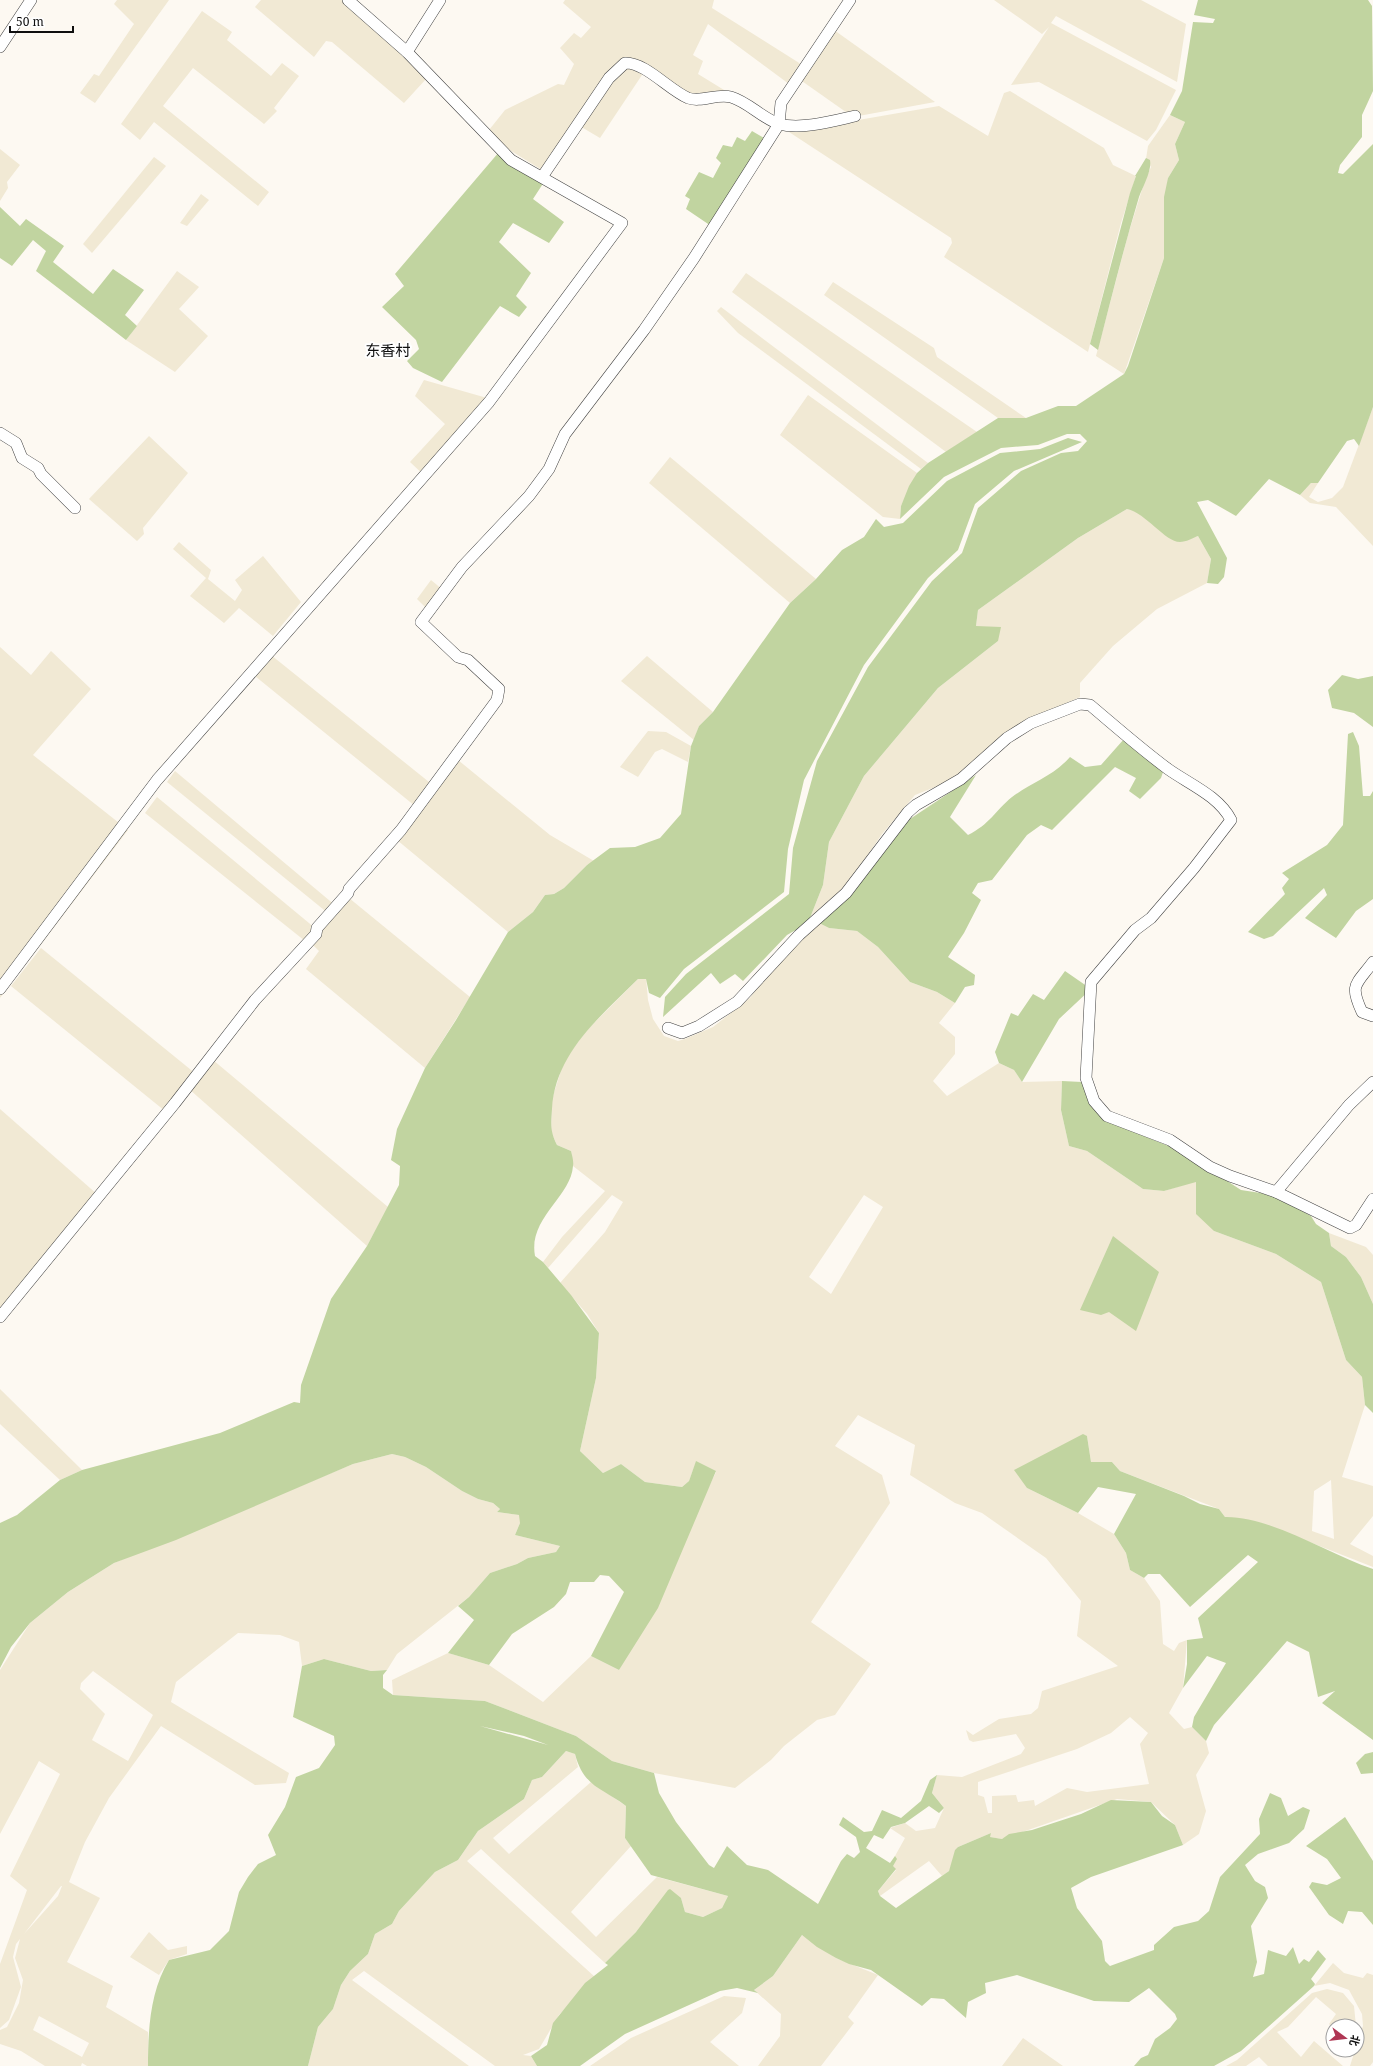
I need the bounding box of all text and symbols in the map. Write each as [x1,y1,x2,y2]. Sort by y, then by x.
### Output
scale bar [10,8,73,34]
text: 50 m [16,13,44,30]
district label: 东香村 [365,340,411,360]
north arrow [1325,2018,1365,2058]
text: 北 [1346,2033,1364,2048]

